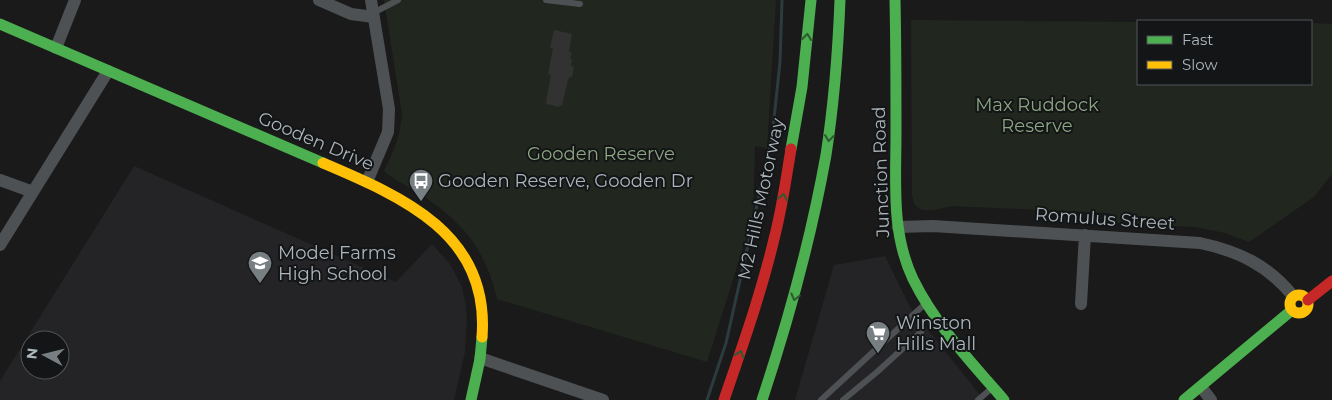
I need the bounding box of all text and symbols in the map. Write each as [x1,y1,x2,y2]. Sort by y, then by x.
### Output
legend [1137,20,1312,85]
text: Fast [1182,30,1213,49]
one-way arrow [801,32,812,40]
text: Slow [1182,55,1218,74]
park label: Max Ruddock Reserve [975,94,1099,137]
street label: Junction Road [868,106,894,239]
street label: Gooden Drive [255,107,377,175]
street label: M2 Hills Motorway [733,116,789,282]
one-way arrow [824,134,835,142]
park label: Gooden Reserve [527,143,675,165]
bus stop icon: Gooden Reserve, Gooden Dr [408,168,434,202]
place label: Gooden Reserve, Gooden Dr [438,170,693,192]
one-way arrow [778,193,788,202]
street label: Romulus Street [1034,203,1176,235]
place label: Model Farms High School [278,242,396,285]
school or university icon: Model Farms High School [247,250,273,284]
one-way arrow [790,292,800,300]
place label: Winston Hills Mall [896,312,976,355]
supermarket icon: Winston Hills Mall [865,320,891,354]
north arrow [20,330,70,380]
text: N [22,347,42,360]
one-way arrow [734,350,744,359]

